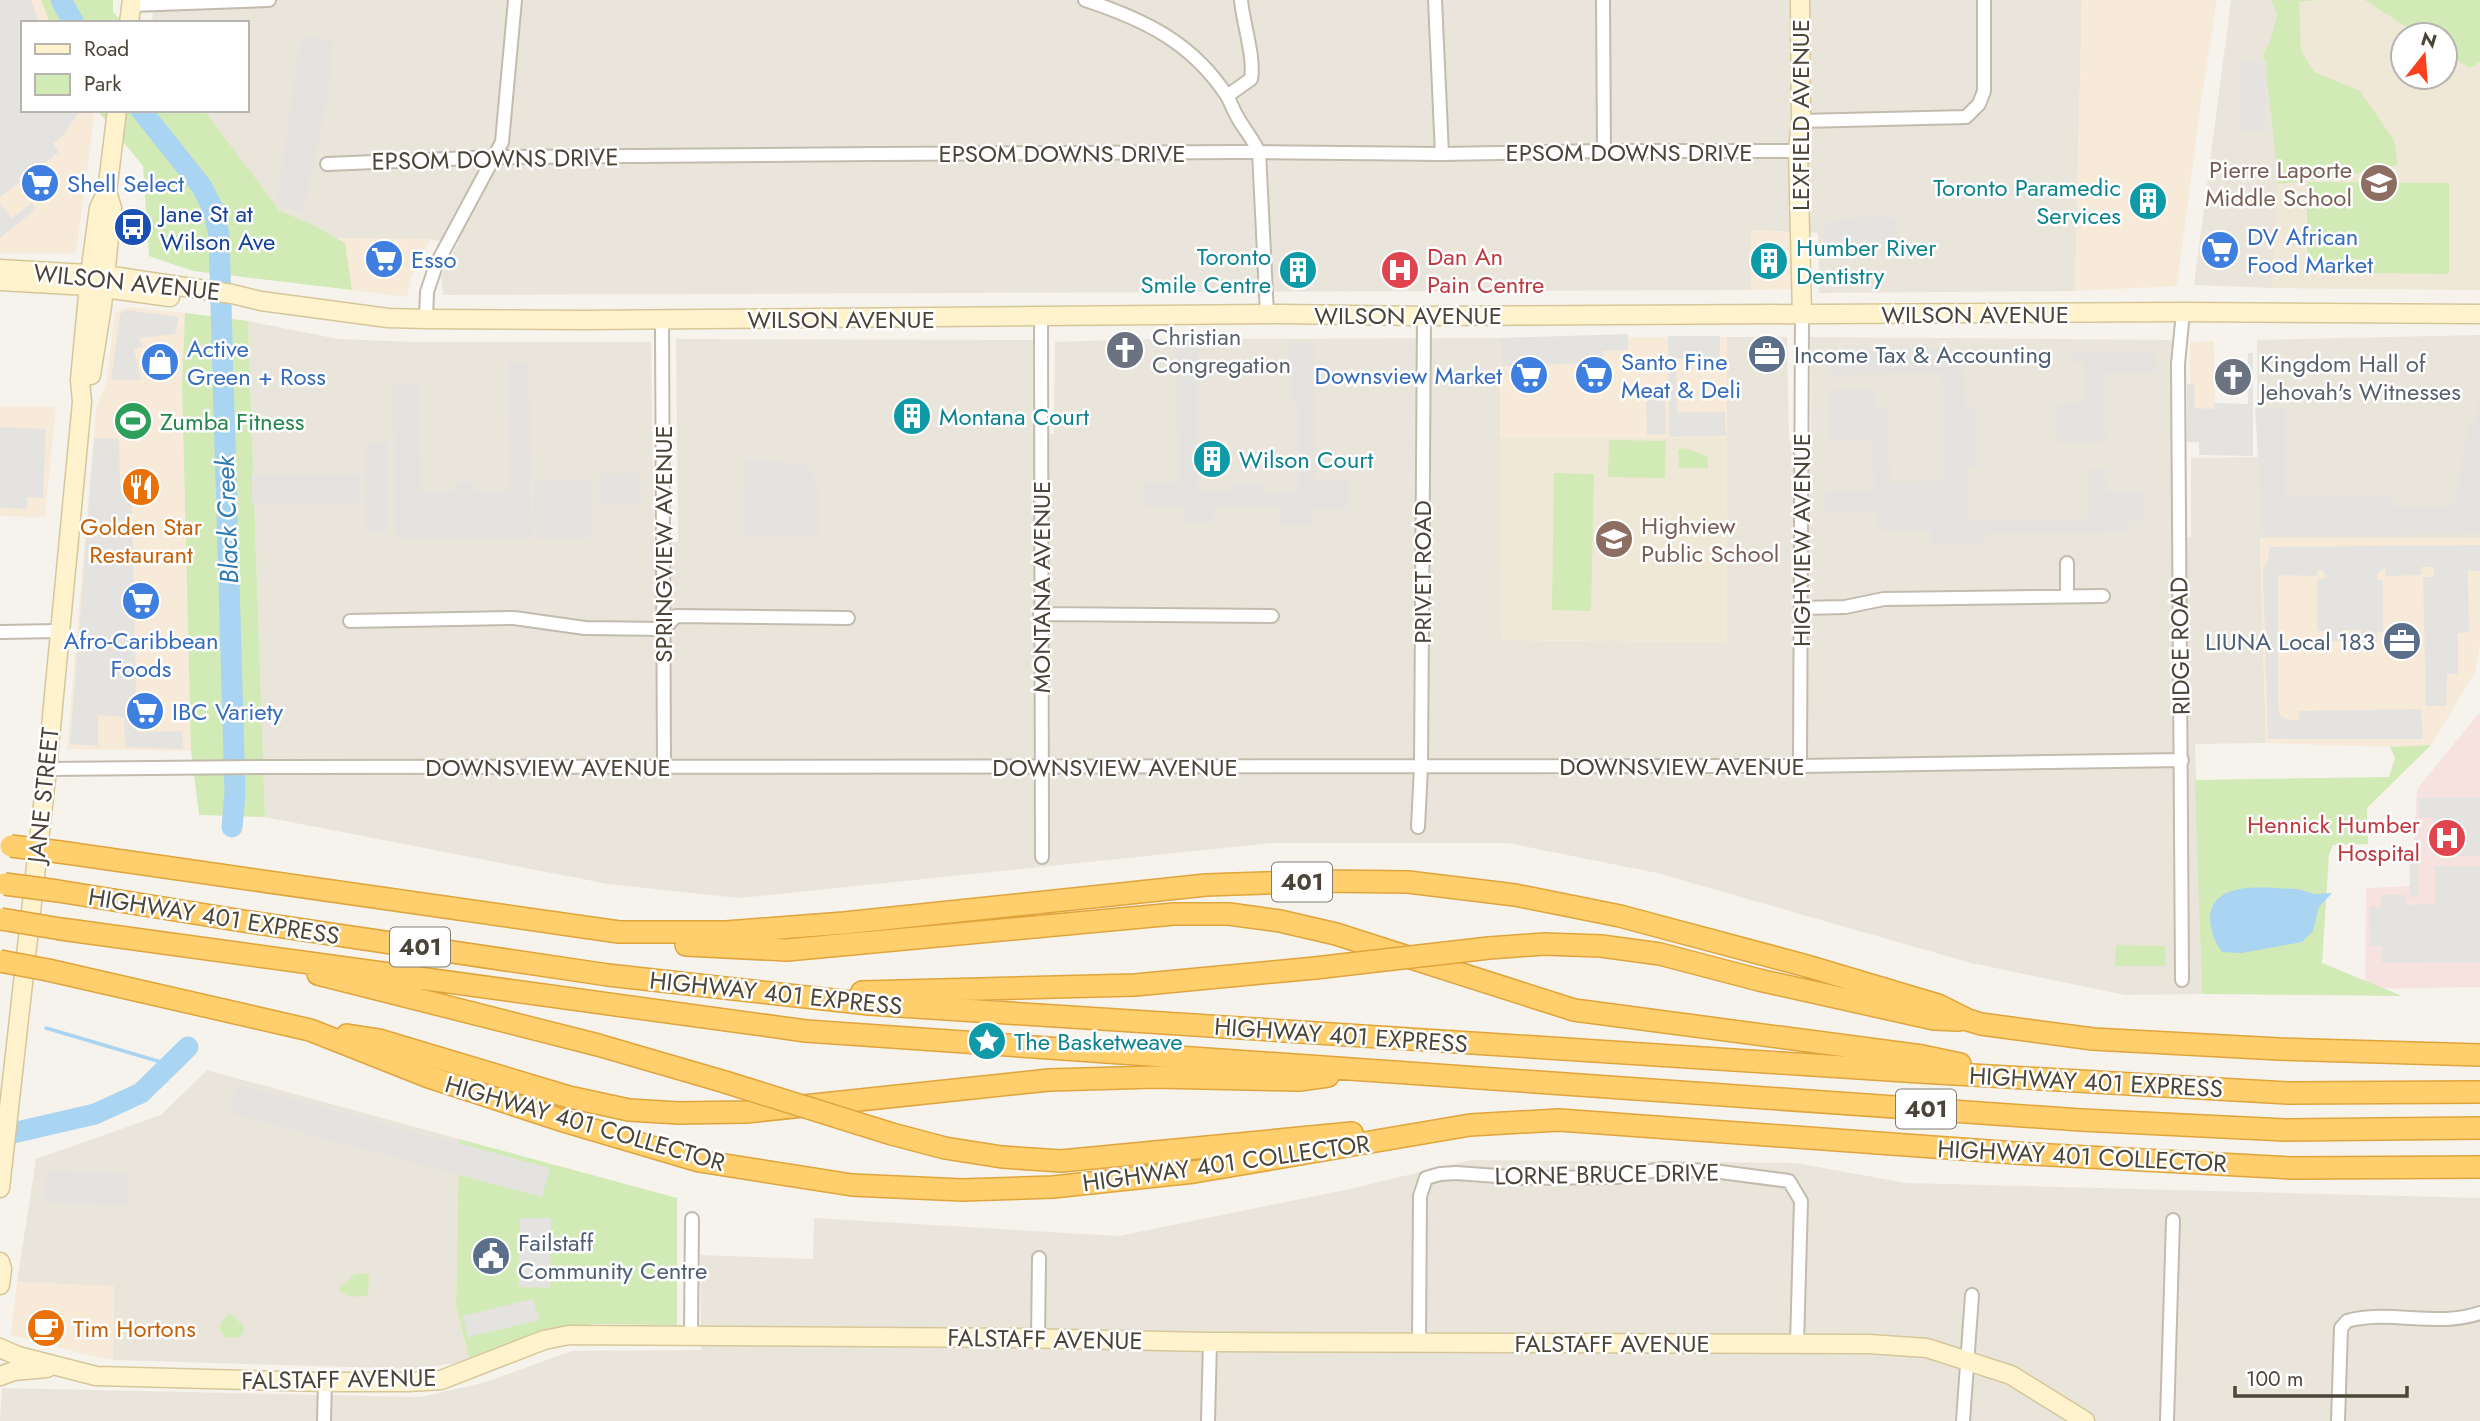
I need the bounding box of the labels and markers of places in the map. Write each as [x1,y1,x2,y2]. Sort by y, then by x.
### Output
place label: Pierre Laporte Middle School [2205,152,2352,215]
supermarket icon: Shell Select [19,162,61,204]
school or university icon: Pierre Laporte Middle School [2358,162,2400,204]
place label: Shell Select [67,166,184,201]
place label: Toronto Paramedic Services [1933,170,2121,233]
building icon: Toronto Paramedic Services [2127,180,2169,222]
place label: Jane St at Wilson Ave [157,196,275,259]
bus stop icon: Jane St at Wilson Ave [112,206,154,248]
place label: DV African Food Market [2247,219,2373,282]
supermarket icon: DV African Food Market [2199,229,2241,271]
place label: Humber River Dentistry [1796,230,1937,293]
supermarket icon: Esso [363,238,405,280]
place label: Toronto Smile Centre [1140,239,1271,302]
place label: Dan An Pain Centre [1427,239,1544,302]
building icon: Humber River Dentistry [1748,240,1790,282]
place label: Esso [411,242,457,277]
building icon: Toronto Smile Centre [1277,249,1319,291]
hospital icon: Dan An Pain Centre [1379,249,1421,291]
place label: Christian Congregation [1152,319,1291,382]
church icon: Christian Congregation [1104,329,1146,371]
place label: Active Green + Ross [187,331,326,394]
office icon: Income Tax & Accounting [1746,333,1788,375]
place label: Income Tax & Accounting [1794,337,2052,372]
shop icon: Active Green + Ross [139,341,181,383]
place label: Santo Fine Meat & Deli [1621,344,1741,407]
place label: Kingdom Hall of Jehovah's Witnesses [2257,346,2461,409]
supermarket icon: Downsview Market [1508,354,1550,396]
supermarket icon: Santo Fine Meat & Deli [1573,354,1615,396]
church icon: Kingdom Hall of Jehovah's Witnesses [2212,356,2254,398]
place label: Downsview Market [1315,358,1502,393]
building icon: Montana Court [891,395,933,437]
place label: Montana Court [939,399,1089,434]
sports icon: Zumba Fitness [112,400,154,442]
place label: Zumba Fitness [160,404,304,439]
building icon: Wilson Court [1191,438,1233,480]
place label: Wilson Court [1239,442,1373,477]
restaurant icon: Golden Star Restaurant [120,466,162,508]
place label: Highview Public School [1641,508,1779,571]
place label: Golden Star Restaurant [80,509,203,572]
school or university icon: Highview Public School [1593,518,1635,560]
supermarket icon: Afro-Caribbean Foods [120,580,162,622]
office icon: LIUNA Local 183 [2381,620,2423,662]
place label: Afro-Caribbean Foods [63,623,219,686]
place label: LIUNA Local 183 [2205,624,2375,659]
supermarket icon: IBC Variety [124,690,166,732]
place label: IBC Variety [172,694,283,729]
place label: Hennick Humber Hospital [2247,807,2421,870]
hospital icon: Hennick Humber Hospital [2426,817,2468,859]
place icon: The Basketweave [966,1020,1008,1062]
place label: The Basketweave [1014,1024,1183,1059]
place label: Failstaff Community Centre [518,1225,707,1288]
public building icon: Failstaff Community Centre [470,1235,512,1277]
cafe icon: Tim Hortons [25,1307,67,1349]
place label: Tim Hortons [73,1311,196,1346]

